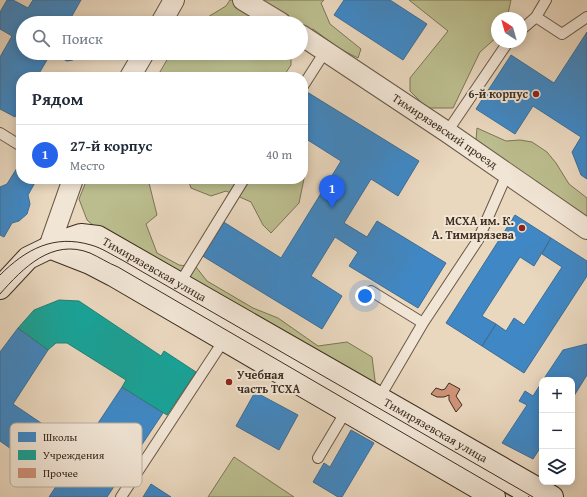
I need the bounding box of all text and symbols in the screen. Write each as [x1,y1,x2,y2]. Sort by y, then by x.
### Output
north arrow [491,12,527,48]
search box [16,16,308,60]
icon: search [30,27,52,49]
text: Поиск [62,28,103,49]
place label: 6-й корпус [468,85,528,102]
text: Рядом [32,86,83,111]
street label: Тимирязевский проезд [389,89,502,173]
marker: 6-й корпус [531,89,541,99]
text: 27-й корпус [70,135,153,156]
text: 1 [42,145,48,164]
text: 40 m [266,145,292,164]
text: Место [70,156,105,175]
pin: 1 [319,175,345,208]
place label: МСХА им. К. А. Тимирязева [432,212,515,243]
marker: МСХА им. К. А. Тимирязева [517,223,527,233]
street label: Тимирязевская улица [99,232,210,306]
your location [355,286,375,306]
place label: Учебная часть ТСХА [237,366,300,397]
marker: Учебная часть ТСХА [224,377,234,387]
map controls [539,377,575,485]
button: + [539,377,575,413]
street label: Тимирязевская улица [381,393,491,467]
button: − [539,413,575,449]
legend [10,423,142,487]
text: Школы [43,429,78,445]
text: Учреждения [43,447,105,463]
button: layers [539,449,575,485]
text: Прочее [43,465,78,481]

